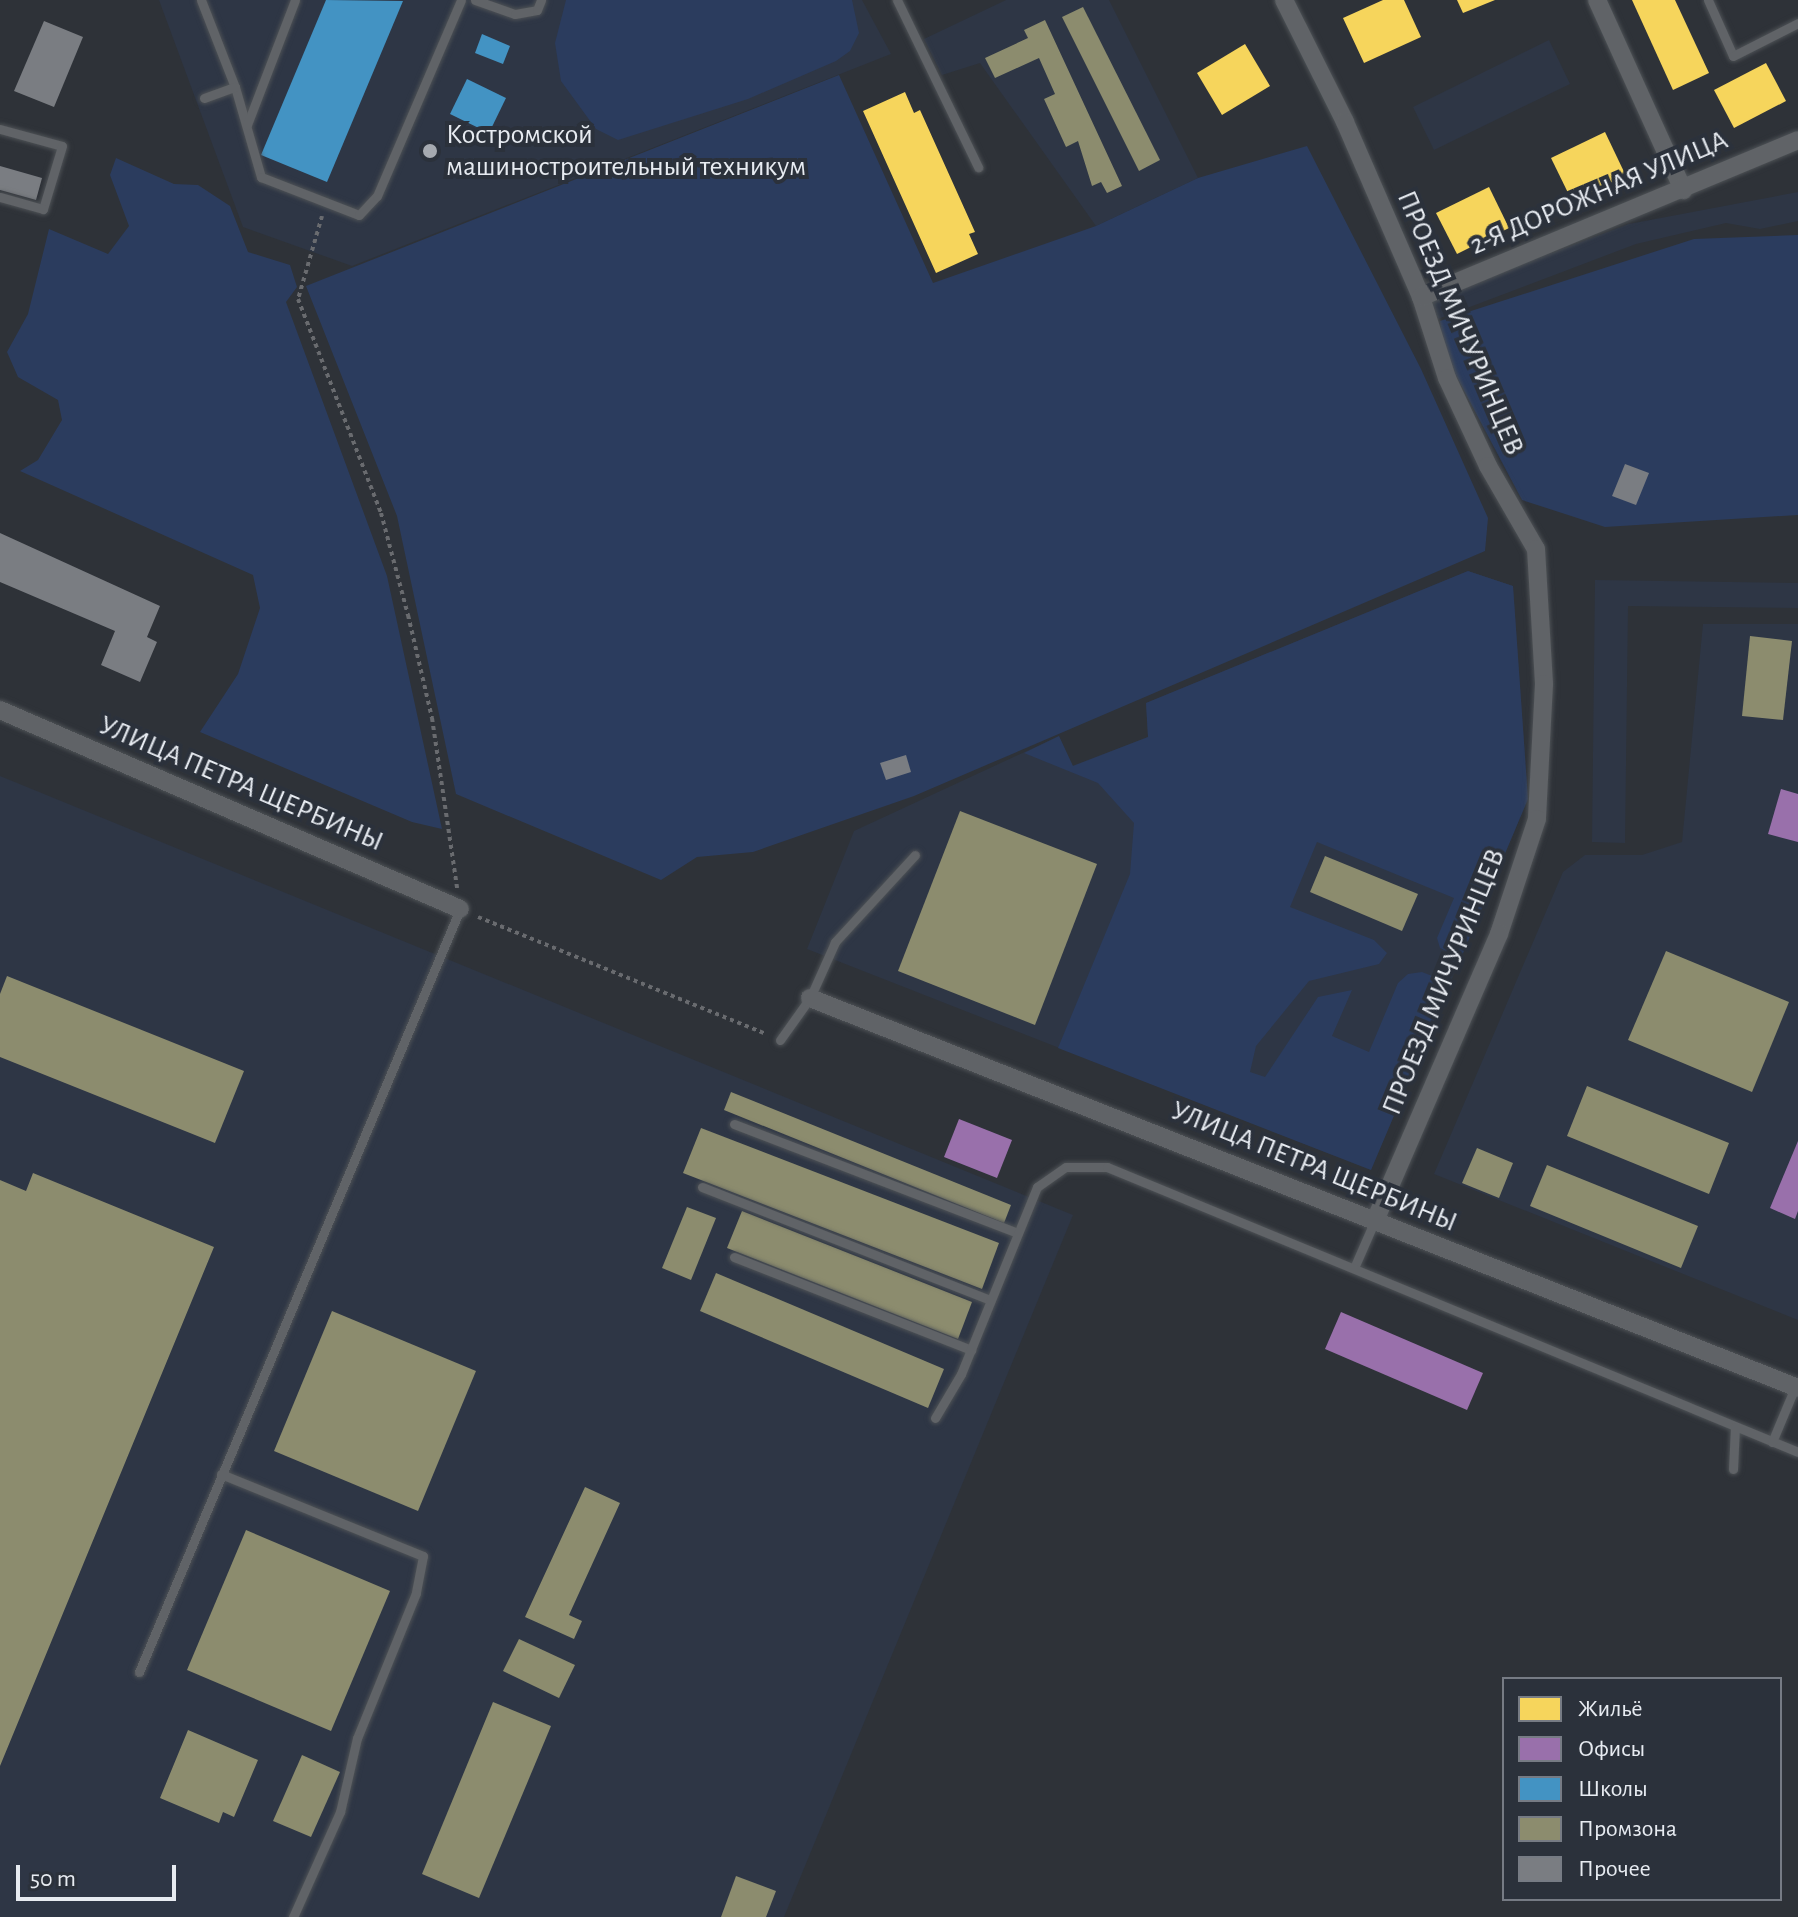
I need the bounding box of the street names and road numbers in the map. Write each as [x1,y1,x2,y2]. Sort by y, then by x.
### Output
street label: 2-Я ДОРОЖНАЯ УЛИЦА [1465,123,1733,263]
street label: ПРОЕЗД МИЧУРИНЦЕВ [1389,186,1531,460]
street label: УЛИЦА ПЕТРА ЩЕРБИНЫ [94,709,388,859]
street label: ПРОЕЗД МИЧУРИНЦЕВ [1375,844,1513,1120]
street label: УЛИЦА ПЕТРА ЩЕРБИНЫ [1166,1094,1462,1240]

